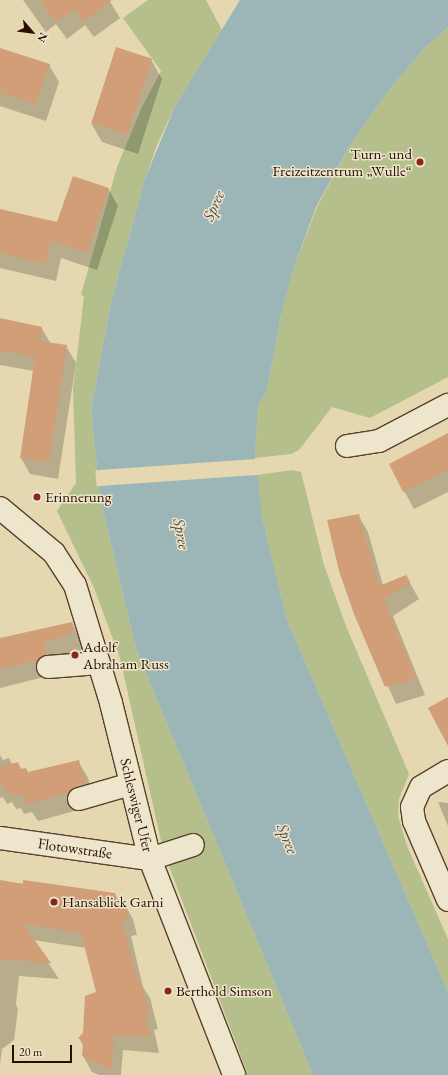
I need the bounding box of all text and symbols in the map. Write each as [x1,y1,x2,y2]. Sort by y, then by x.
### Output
north arrow [12,12,52,52]
text: N [34,30,51,45]
place label: Turn- und Freizeitzentrum „Wulle“ [272,144,412,179]
marker: Turn- und Freizeitzentrum „Wulle“ [415,157,425,167]
water label: Spree [199,188,229,224]
place label: Erinnerung [45,488,111,506]
marker: Erinnerung [32,492,42,502]
water label: Spree [169,517,193,551]
place label: Adolf Abraham Russ [83,637,169,672]
marker: Adolf Abraham Russ [70,650,80,660]
street label: Schleswiger Ufer [117,756,157,854]
water label: Spree [272,821,302,857]
street label: Flotowstraße [37,834,113,862]
place label: Hansablick Garni [62,893,163,911]
marker: Hansablick Garni [49,897,59,907]
place label: Berthold Simson [176,982,272,1000]
marker: Berthold Simson [163,986,173,996]
scale bar [14,1037,74,1063]
text: 20 m [19,1044,42,1060]

